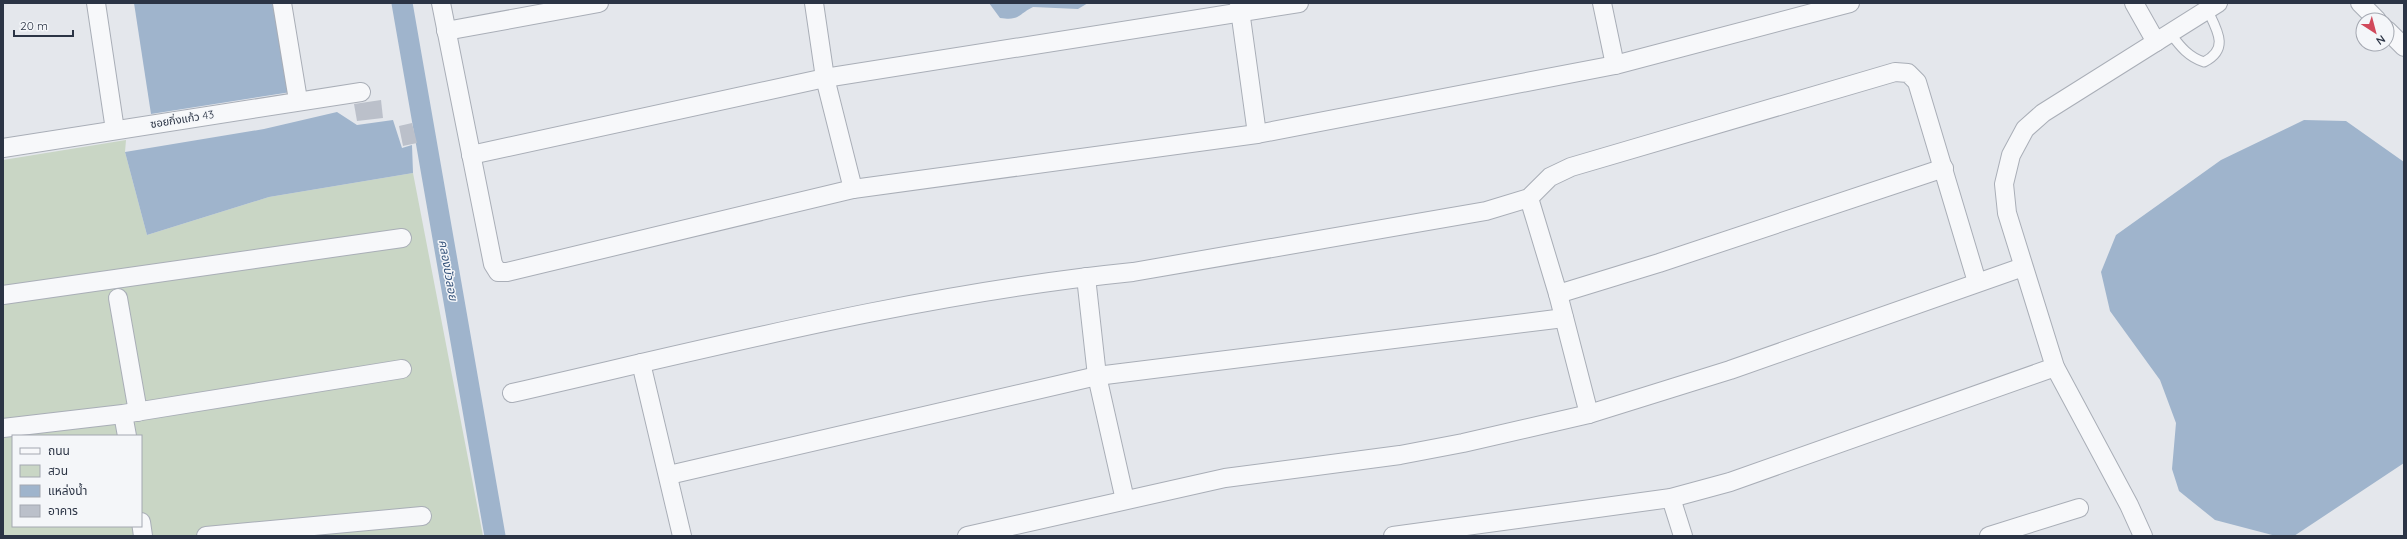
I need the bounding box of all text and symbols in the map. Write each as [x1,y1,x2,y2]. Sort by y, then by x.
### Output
scale bar [14,12,73,38]
north arrow [2355,12,2395,52]
text: 20 m [20,18,48,33]
text: N [2373,32,2388,48]
street label: ซอยกิ่งแก้ว 43 [149,107,215,131]
water label: คลองบัวลอย [436,238,461,302]
legend [12,435,142,527]
text: ถนน [48,443,70,458]
text: สวน [48,463,68,478]
text: แหล่งน้ำ [48,482,87,498]
text: อาคาร [48,503,78,518]

